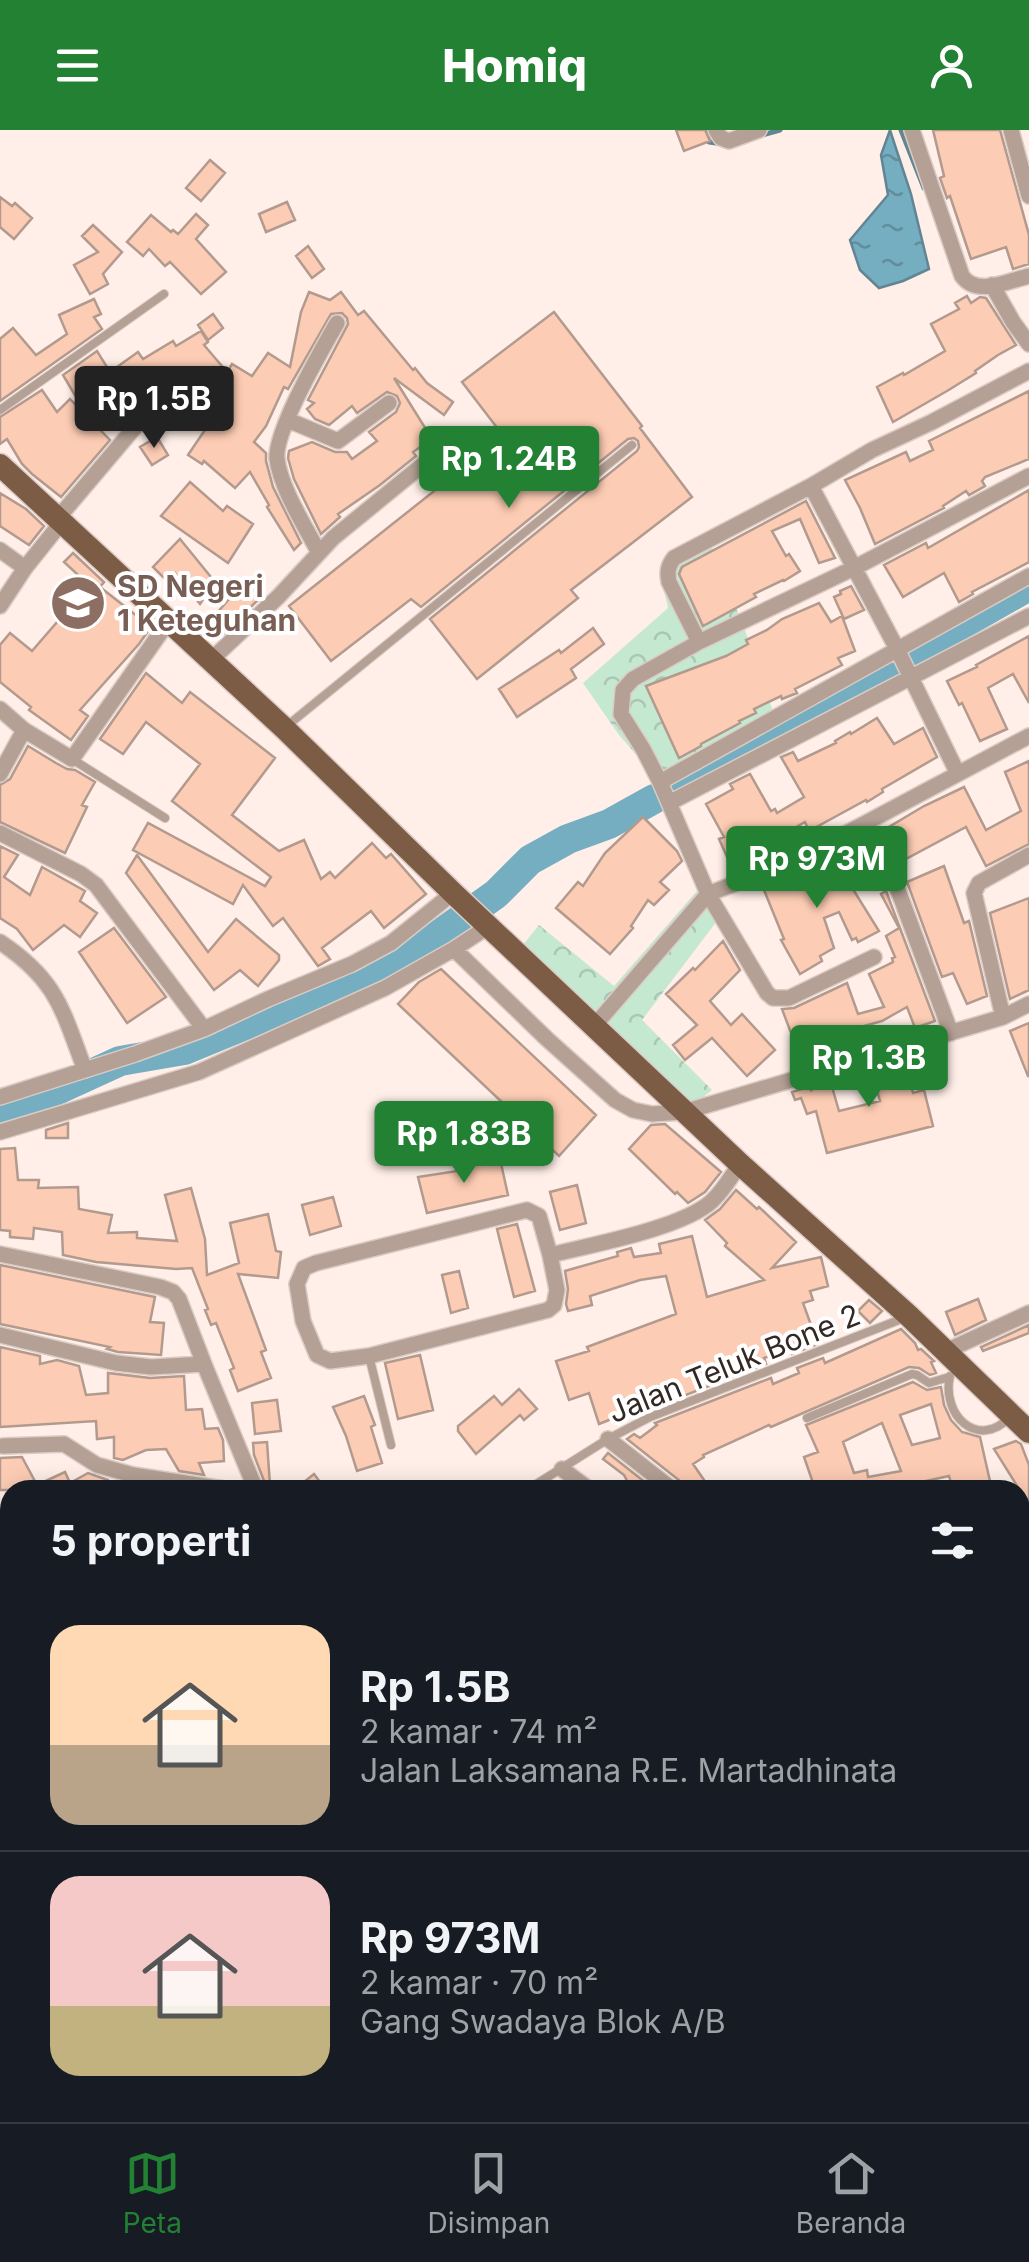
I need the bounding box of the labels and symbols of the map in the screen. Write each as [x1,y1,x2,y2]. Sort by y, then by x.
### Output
pin: Rp 1.5B [62,366,246,451]
pin: Rp 1.24B [406,426,612,511]
place label: SD Negeri 1 Keteguhan [117,568,296,638]
school or university icon: SD Negeri 1 Keteguhan [48,573,108,633]
pin: Rp 973M [725,826,909,911]
pin: Rp 1.3B [777,1025,961,1110]
pin: Rp 1.83B [361,1101,567,1186]
street label: Jalan Teluk Bone 2 [603,1296,865,1430]

